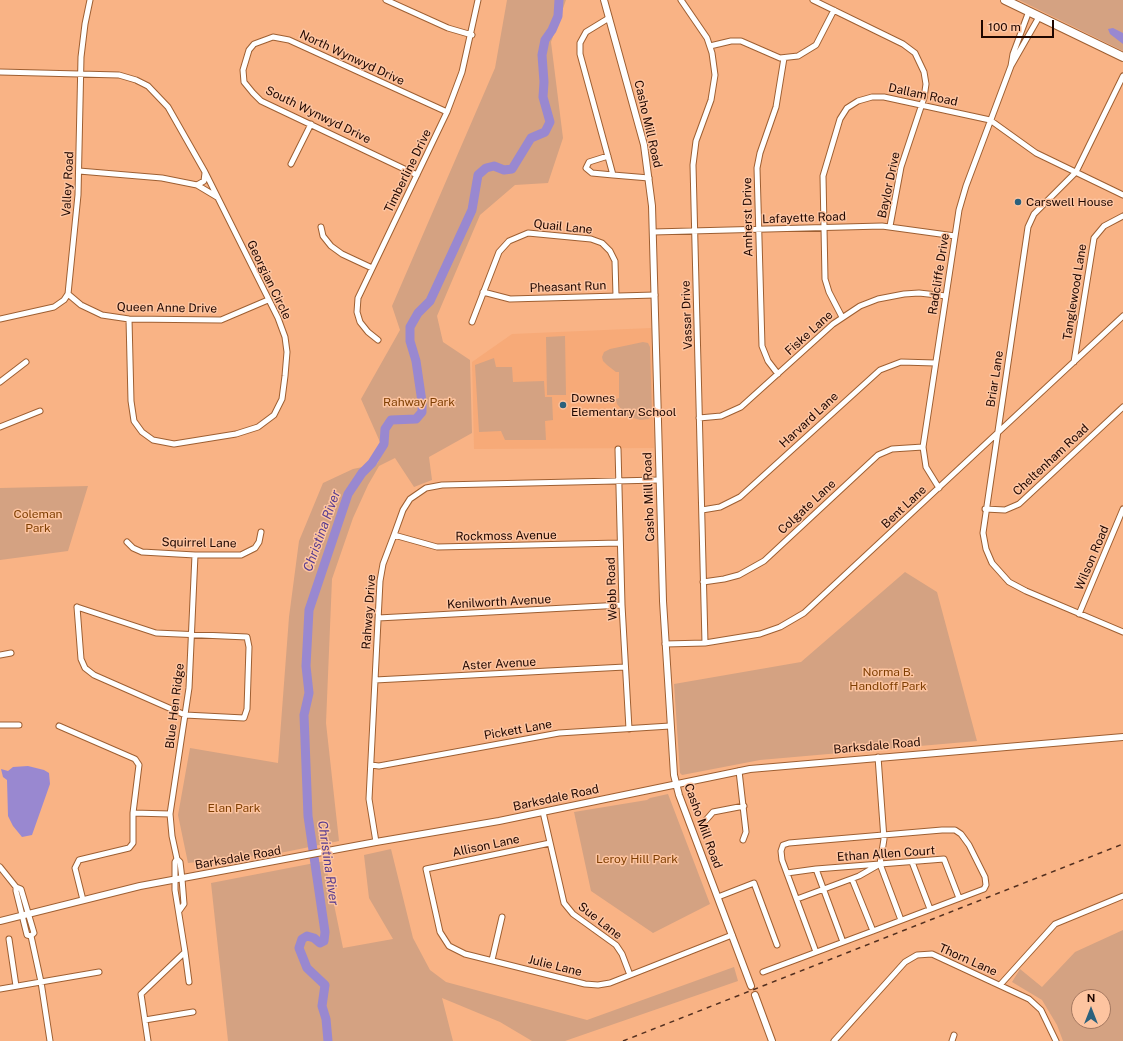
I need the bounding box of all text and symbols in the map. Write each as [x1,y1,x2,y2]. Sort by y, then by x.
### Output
scale bar [983,12,1056,38]
text: 100 m [988,20,1021,34]
street label: North Wynwyd Drive [297,27,407,89]
street label: Casho Mill Road [631,79,665,169]
street label: Dallam Road [887,81,959,109]
street label: South Wynwyd Drive [263,83,373,147]
street label: Timberline Drive [382,127,434,215]
street label: Valley Road [59,151,77,217]
street label: Baylor Drive [875,151,903,219]
street label: Amherst Drive [740,177,756,257]
place label: Carswell House [1026,195,1113,209]
marker: Carswell House [1013,197,1023,207]
street label: Lafayette Road [762,209,846,227]
street label: Quail Lane [533,217,593,237]
street label: Radcliffe Drive [925,232,953,316]
street label: Georgian Circle [244,238,294,322]
street label: Tanglewood Lane [1060,243,1090,341]
street label: Pheasant Run [529,278,607,296]
street label: Vassar Drive [679,280,695,350]
street label: Queen Anne Drive [117,300,217,316]
street label: Fiske Lane [782,308,836,358]
street label: Briar Lane [983,350,1007,408]
street label: Harvard Lane [777,389,841,451]
place label: Downes Elementary School [571,391,676,419]
park label: Rahway Park [383,395,455,409]
marker: Downes Elementary School [558,400,568,410]
street label: Cheltenham Road [1010,421,1092,499]
street label: Casho Mill Road [640,452,658,542]
street label: Colgate Lane [775,477,839,537]
street label: Bent Lane [879,483,929,531]
water label: Christina River [300,488,344,574]
park label: Coleman Park [13,507,63,535]
street label: Wilson Road [1072,523,1112,593]
street label: Rockmoss Avenue [455,528,557,544]
street label: Squirrel Lane [161,535,237,551]
street label: Webb Road [604,557,620,621]
street label: Rahway Drive [359,574,379,650]
street label: Kenilworth Avenue [447,592,551,612]
street label: Aster Avenue [461,655,537,673]
street label: Blue Hen Ridge [163,662,187,750]
park label: Norma B. Handloff Park [849,665,927,693]
street label: Pickett Lane [483,717,553,743]
street label: Barksdale Road [833,735,921,757]
street label: Casho Mill Road [681,781,725,871]
street label: Barksdale Road [512,782,600,814]
park label: Elan Park [208,801,260,815]
water label: Christina River [314,820,342,906]
street label: Allison Lane [451,832,521,860]
street label: Barksdale Road [194,843,282,873]
street label: Ethan Allen Court [836,843,936,865]
park label: Leroy Hill Park [596,852,678,866]
street label: Sue Lane [575,899,625,943]
street label: Thorn Lane [937,941,999,979]
street label: Julie Lane [527,952,583,980]
north arrow [1071,989,1111,1029]
text: N [1087,992,1095,1004]

